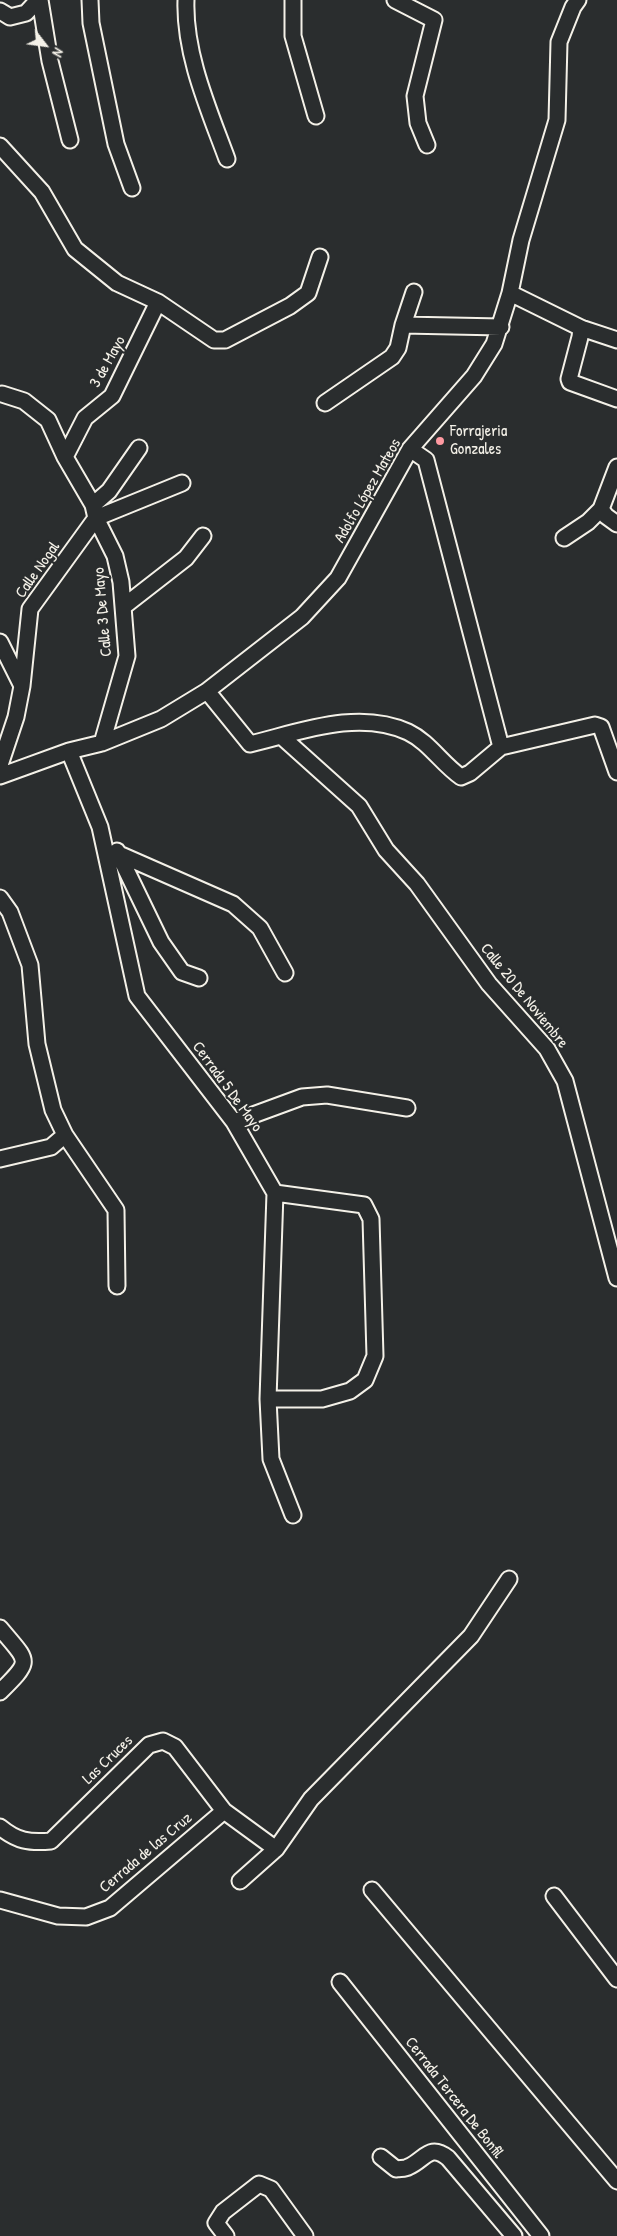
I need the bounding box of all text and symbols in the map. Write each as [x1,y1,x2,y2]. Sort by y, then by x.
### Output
north arrow [20,20,70,70]
text: N [48,45,69,61]
street label: 3 de Mayo [86,333,130,391]
place label: Forrajeria Gonzales [450,422,507,460]
marker: Forrajeria Gonzales [434,435,446,447]
street label: Adolfo López Mateos [330,436,406,546]
street label: Calle Nogal [12,538,64,602]
street label: Calle 3 De Mayo [90,567,116,657]
street label: Calle 20 De Noviembre [476,940,572,1052]
street label: Cerrada 5 De Mayo [188,1038,266,1136]
street label: Las Cruces [79,1732,137,1788]
street label: Cerrada de las Cruz [96,1809,196,1897]
street label: Cerrada Tercera De Bonfil [401,2033,507,2163]

